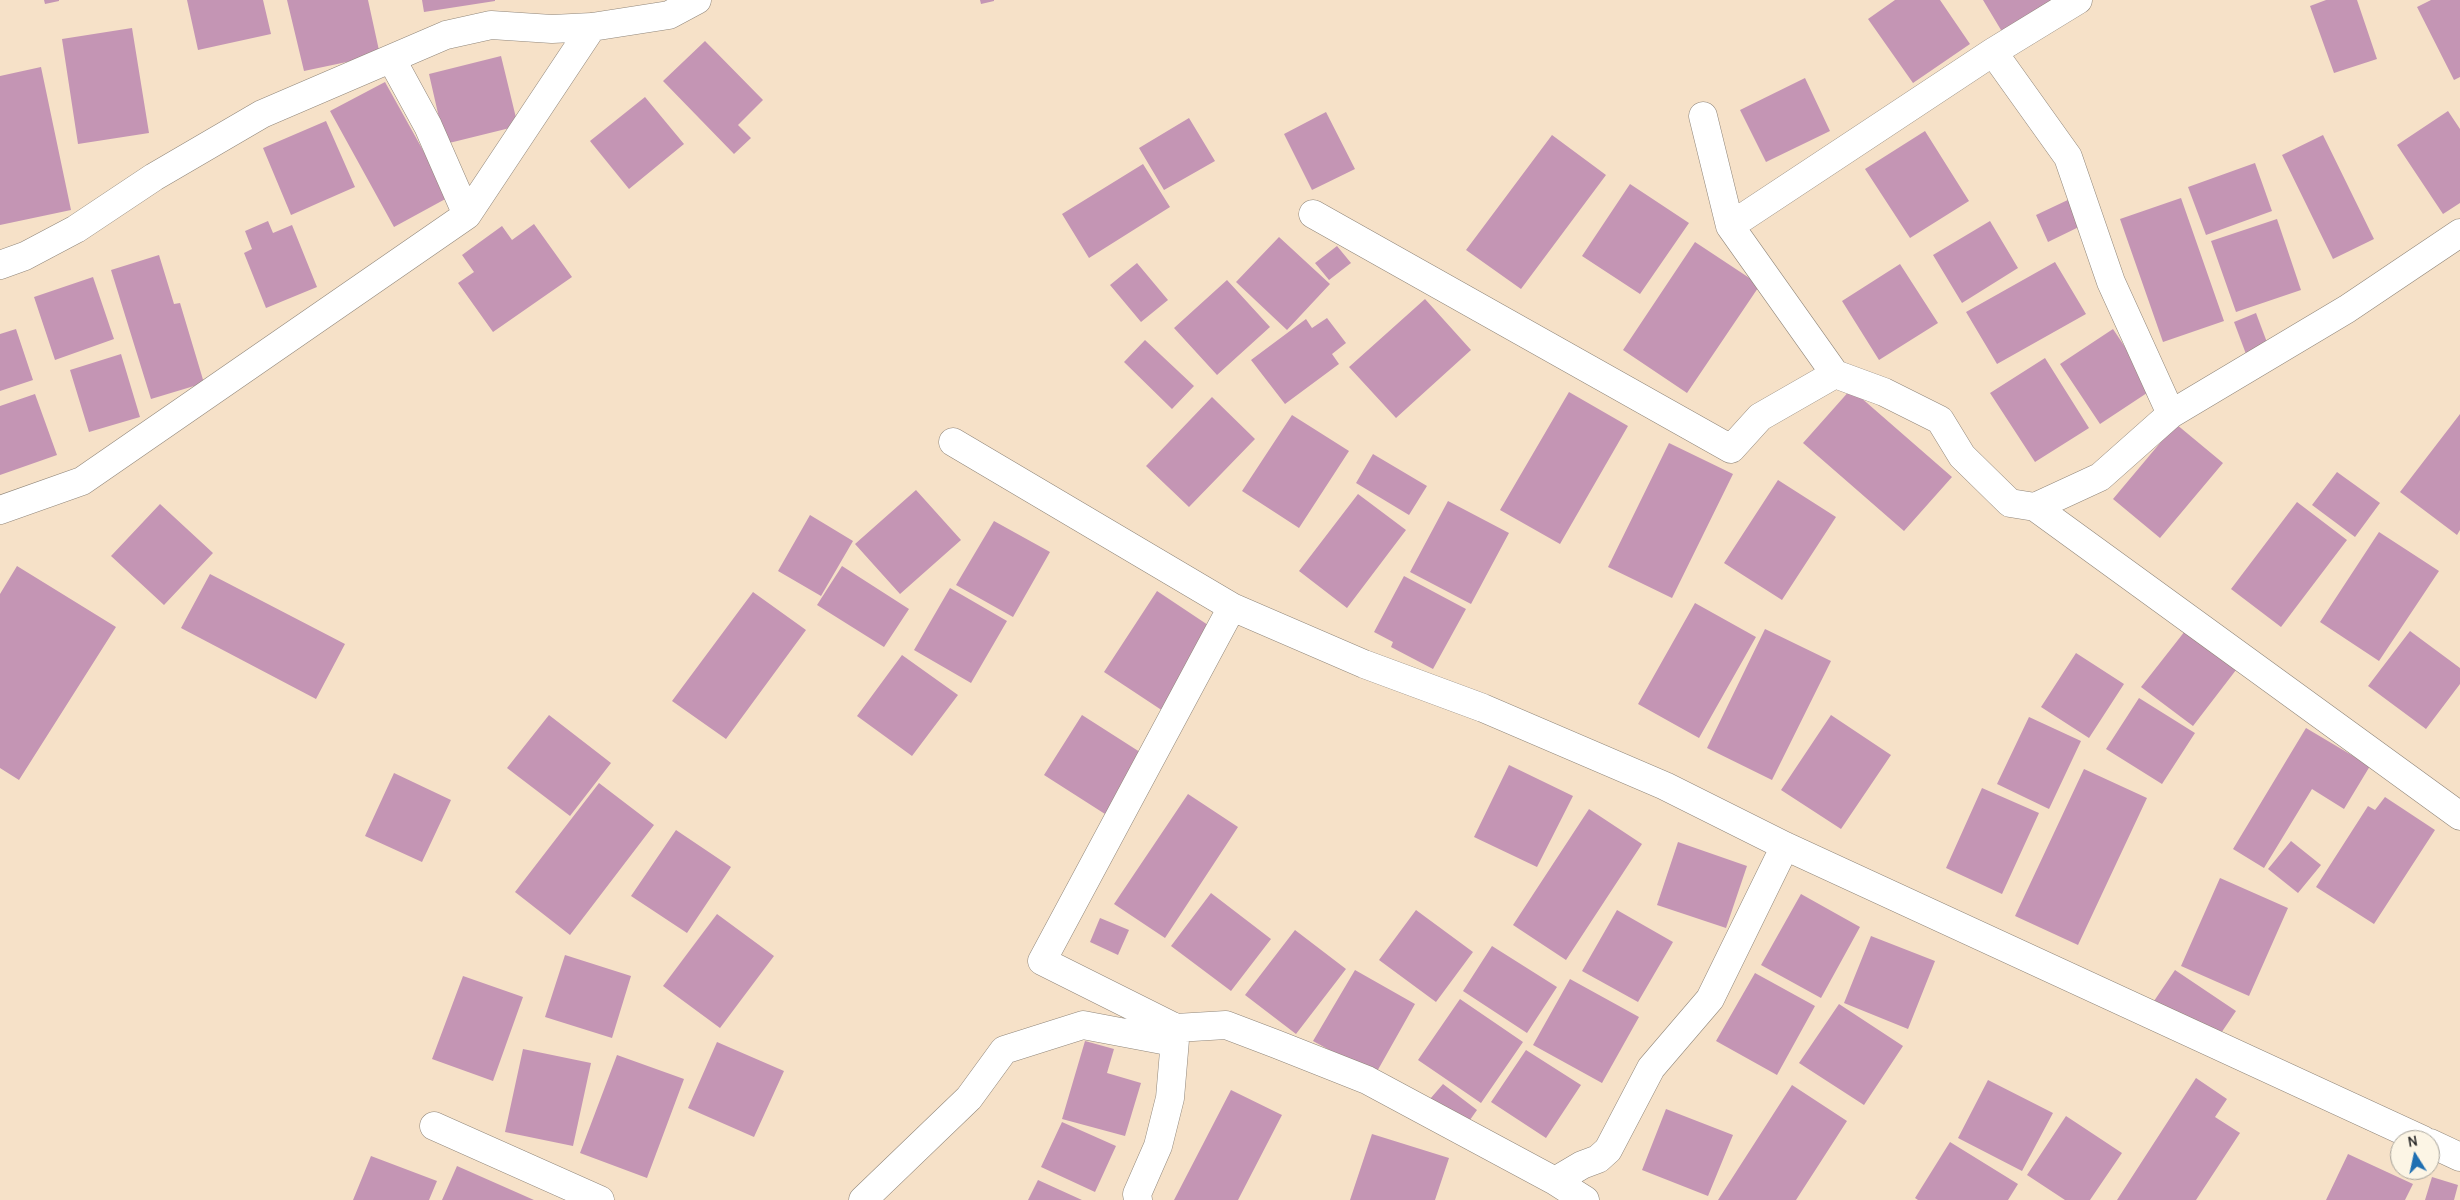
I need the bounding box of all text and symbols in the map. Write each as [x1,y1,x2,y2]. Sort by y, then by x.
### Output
north arrow [2390,1130,2440,1180]
text: N [2406,1132,2419,1151]

